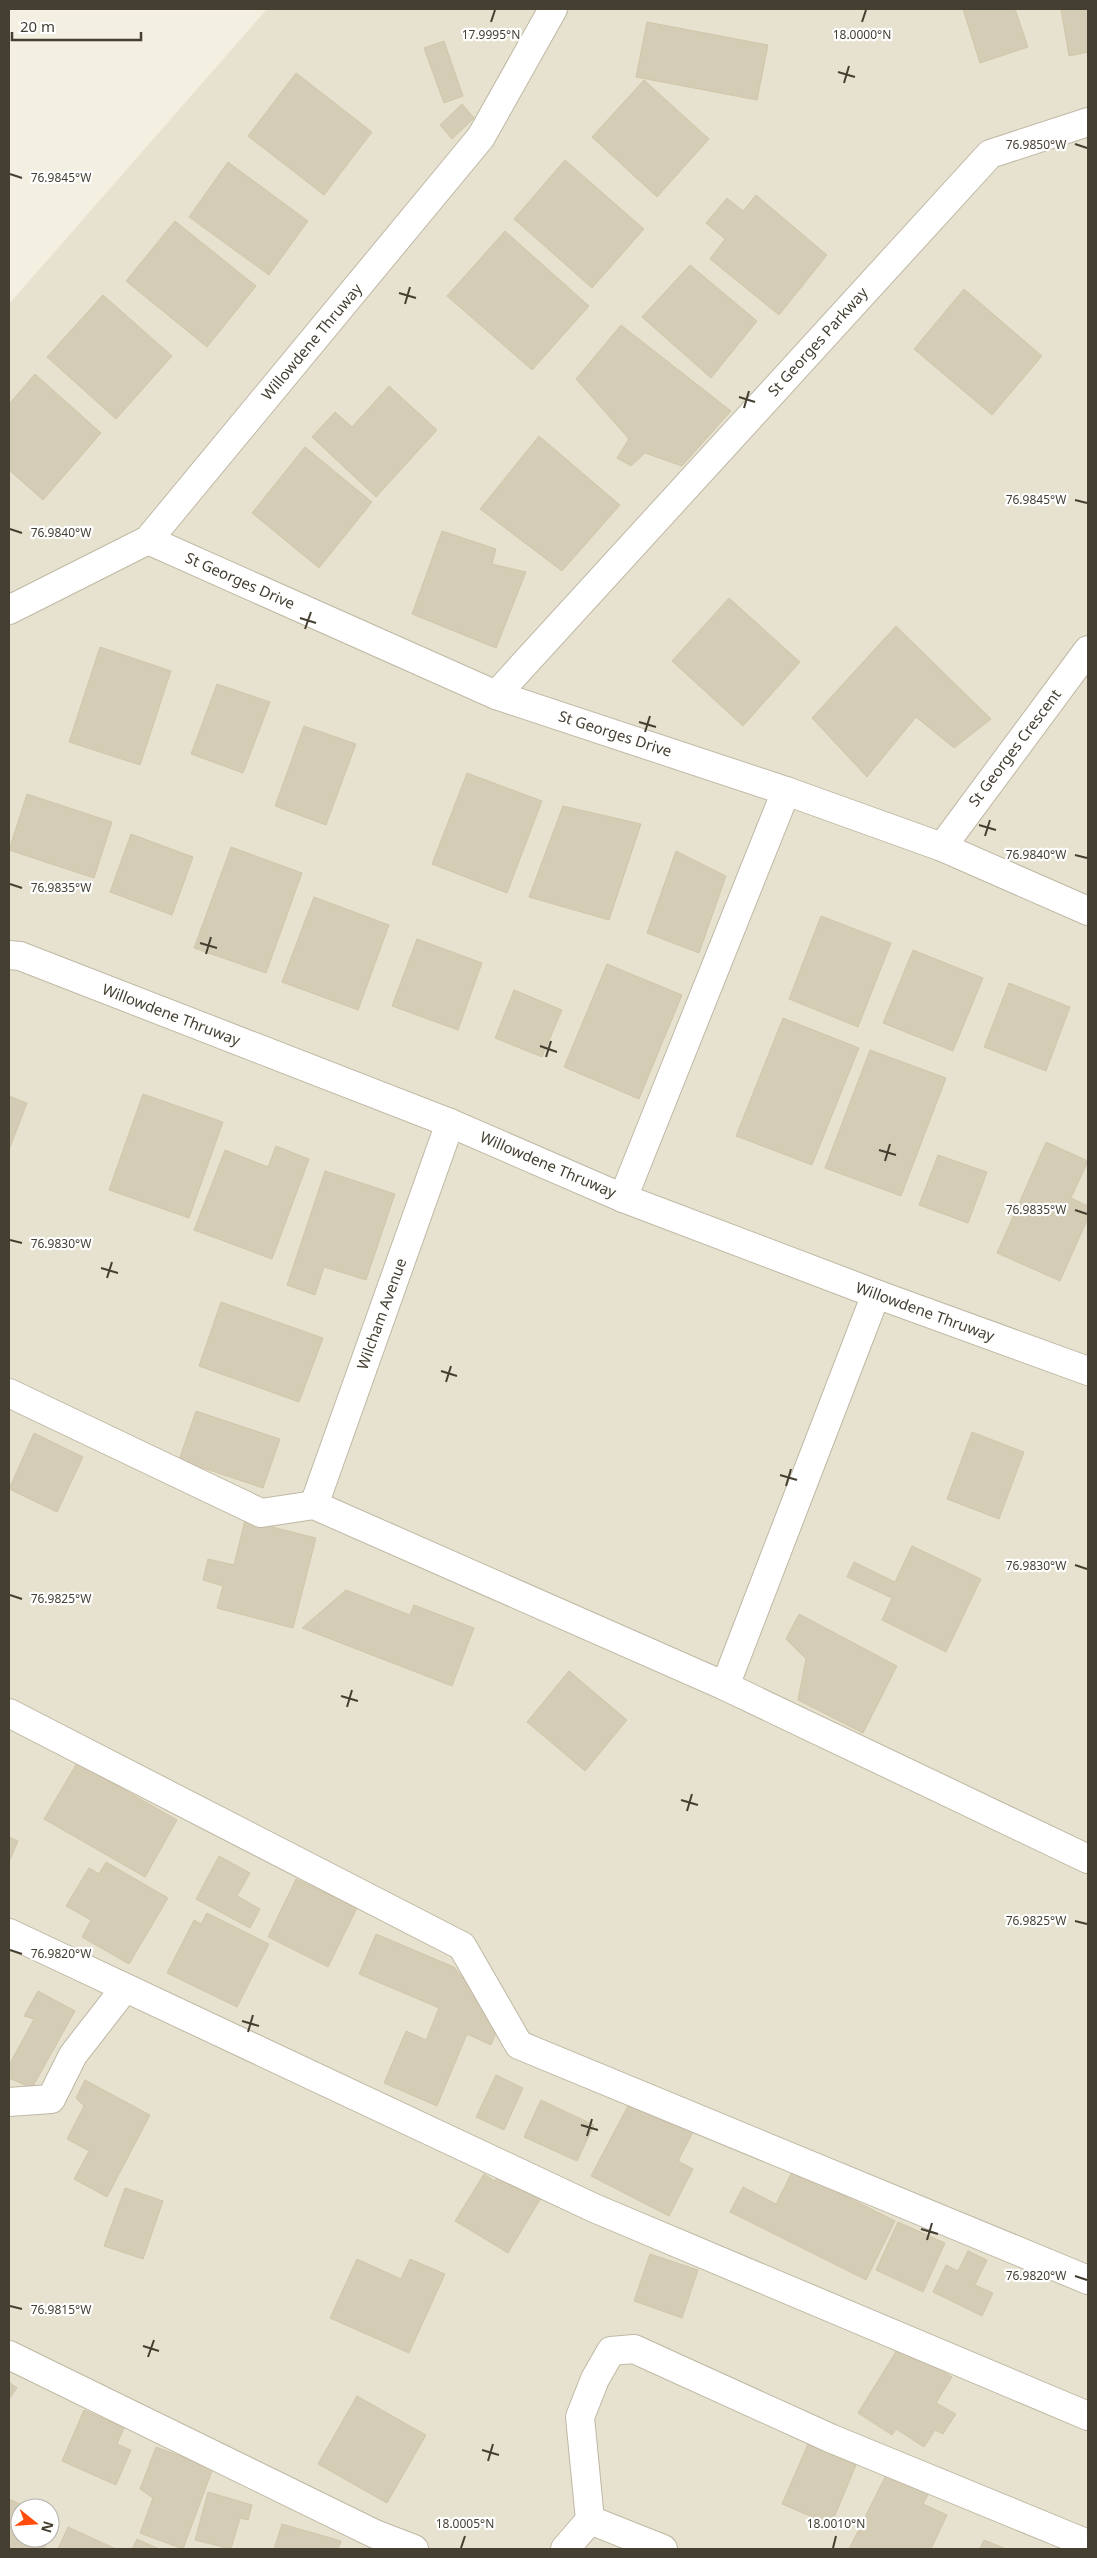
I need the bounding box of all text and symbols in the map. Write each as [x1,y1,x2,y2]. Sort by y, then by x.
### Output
scale bar [12,10,141,42]
text: 20 m [20,16,55,36]
text: 17.9995°N [462,26,520,43]
text: 18.0000°N [833,26,891,43]
text: 76.9850°W [1006,136,1066,153]
text: 76.9845°W [31,169,91,186]
street label: Willowdene Thruway [257,279,366,404]
street label: St Georges Parkway [763,282,872,400]
text: 76.9845°W [1006,491,1066,508]
text: 76.9840°W [31,524,91,541]
street label: St Georges Drive [182,547,298,613]
street label: St Georges Crescent [963,684,1065,810]
street label: St Georges Drive [556,705,674,761]
text: 76.9840°W [1006,846,1066,863]
text: 76.9835°W [31,879,91,896]
street label: Willowdene Thruway [99,979,244,1050]
street label: Willowdene Thruway [477,1126,620,1202]
text: 76.9835°W [1006,1201,1066,1218]
text: 76.9830°W [31,1235,91,1252]
street label: Wilcham Avenue [352,1255,410,1372]
street label: Willowdene Thruway [853,1277,998,1346]
text: 76.9830°W [1006,1557,1066,1574]
text: 76.9825°W [31,1590,91,1607]
text: 76.9825°W [1006,1912,1066,1929]
text: 76.9820°W [31,1945,91,1962]
text: 76.9820°W [1006,2267,1066,2284]
text: 76.9815°W [31,2301,91,2318]
north arrow [10,2498,60,2548]
text: 18.0005°N [436,2515,494,2532]
text: 18.0010°N [807,2515,865,2532]
text: N [37,2519,59,2535]

